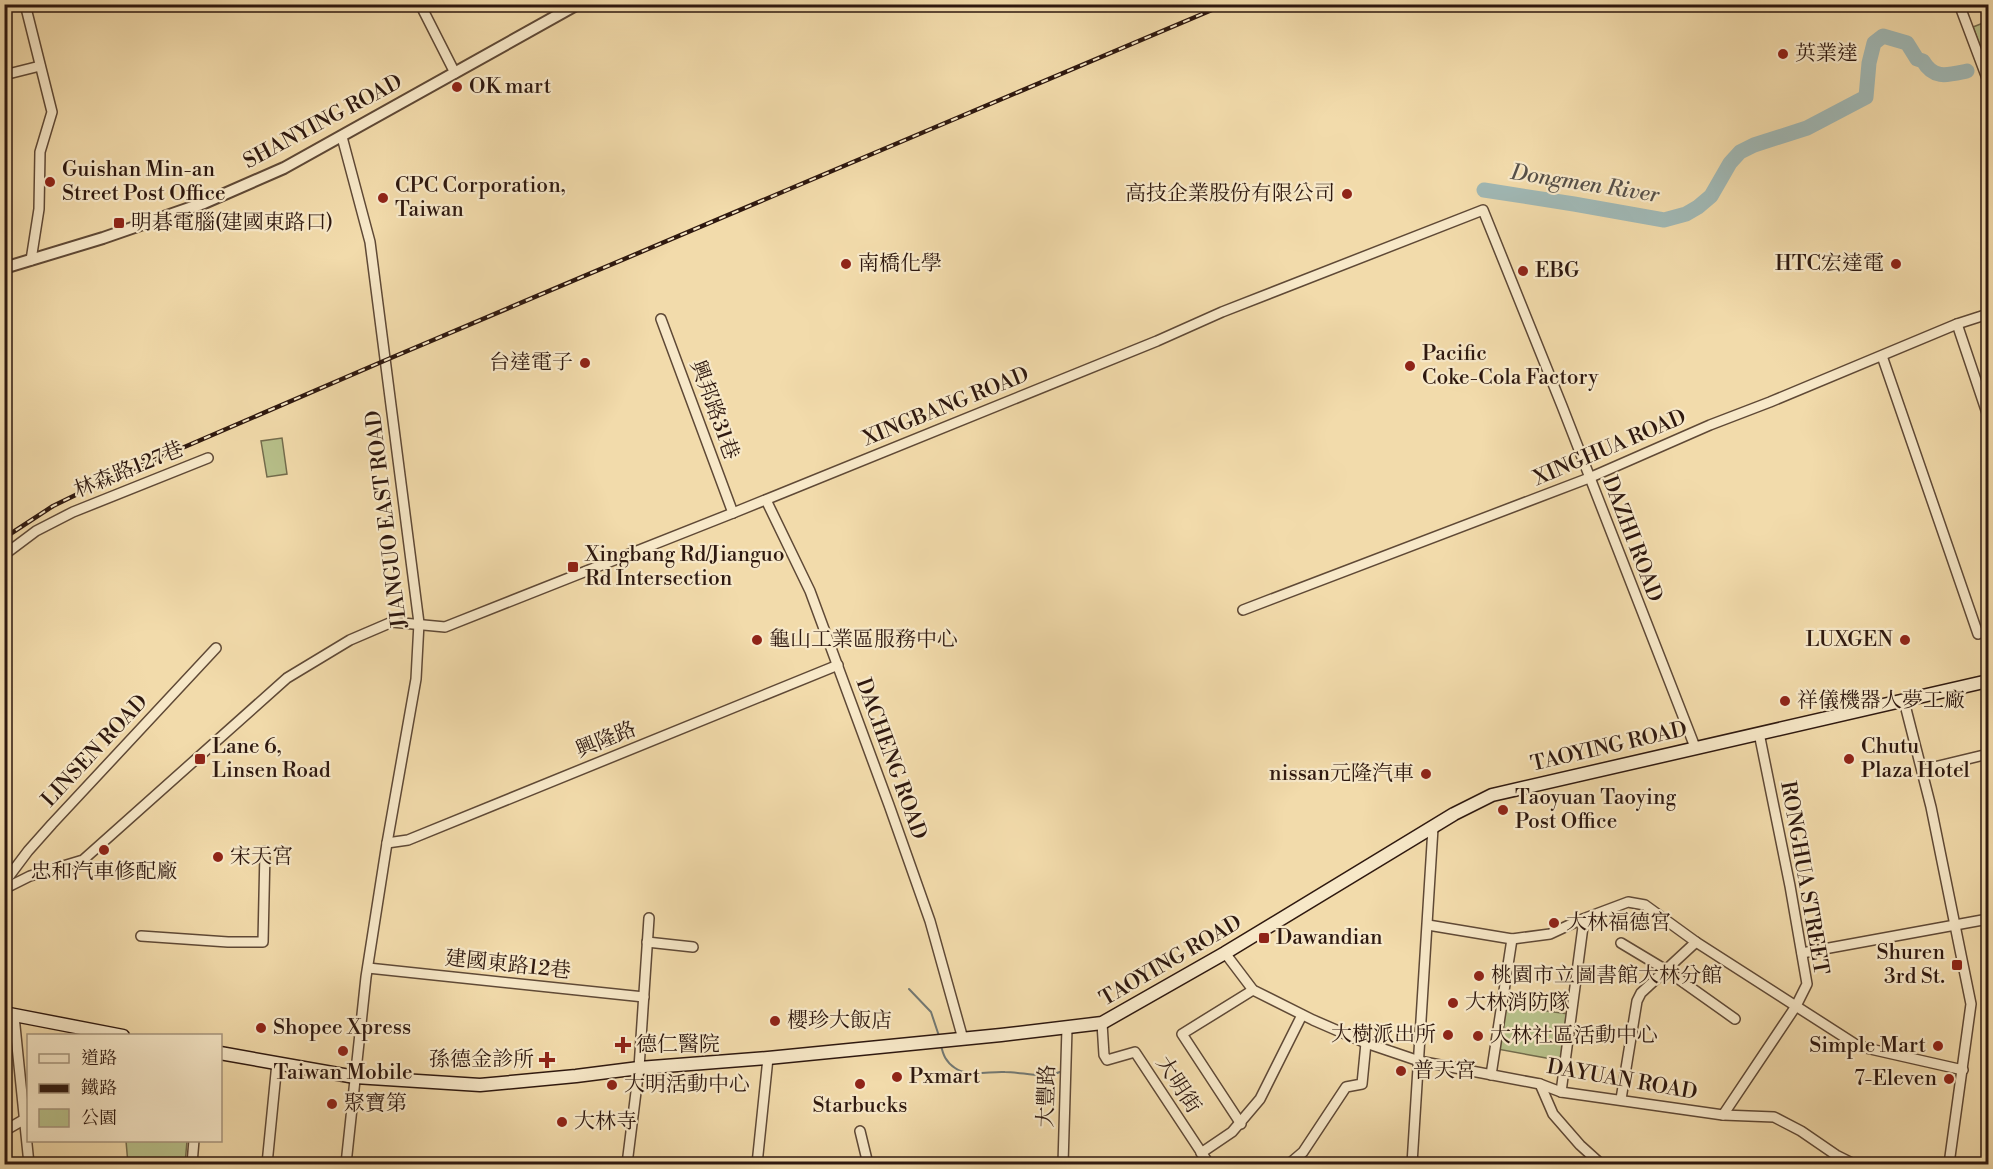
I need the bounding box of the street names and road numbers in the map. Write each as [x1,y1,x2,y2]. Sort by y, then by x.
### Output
street label: SHANYING ROAD [239,69,407,175]
street label: 興邦路31巷 [684,357,744,463]
street label: XINGBANG ROAD [858,362,1033,453]
street label: XINGHUA ROAD [1529,404,1690,492]
street label: JIANGUO EAST ROAD [361,409,413,630]
street label: 林森路127巷 [70,436,188,504]
street label: DAZHI ROAD [1596,472,1668,606]
street label: DACHENG ROAD [850,675,932,843]
street label: LINSEN ROAD [36,689,154,813]
street label: 興隆路 [572,716,640,764]
street label: TAOYING ROAD [1528,716,1690,778]
street label: RONGHUA STREET [1774,779,1834,977]
street label: TAOYING ROAD [1095,910,1247,1012]
street label: 建國東路12巷 [444,945,572,985]
street label: 大明街 [1150,1052,1206,1118]
street label: DAYUAN ROAD [1545,1054,1699,1106]
street label: 大豐路 [1033,1064,1061,1128]

